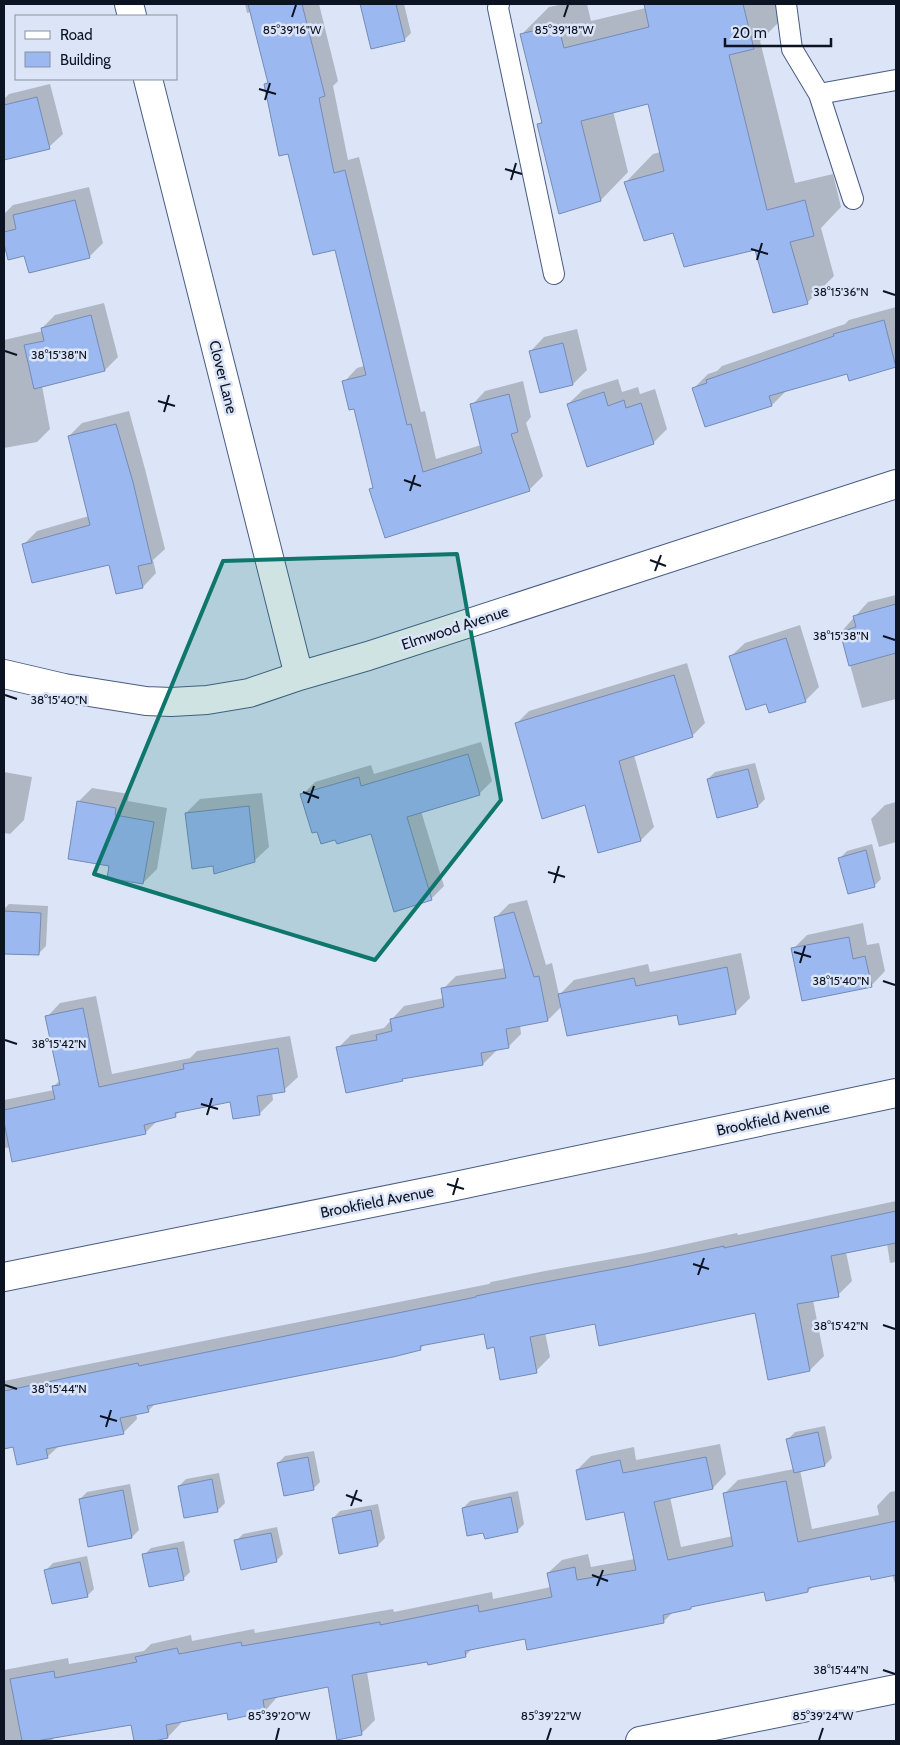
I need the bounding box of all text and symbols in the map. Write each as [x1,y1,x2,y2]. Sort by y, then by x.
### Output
legend [15,15,178,80]
scale bar [725,15,831,47]
text: 85°39'16"W [263,22,322,37]
text: 85°39'18"W [534,22,594,37]
text: 20 m [732,24,767,42]
text: Road [60,26,93,44]
text: Building [60,51,111,69]
text: 38°15'36"N [813,284,869,299]
street label: Clover Lane [205,339,241,416]
text: 38°15'38"N [31,347,87,362]
street label: Elmwood Avenue [399,602,511,654]
text: 38°15'38"N [813,628,869,643]
text: 38°15'40"N [30,692,88,707]
text: 38°15'40"N [812,973,870,988]
text: 38°15'42"N [31,1036,87,1051]
street label: Brookfield Avenue [715,1098,832,1140]
street label: Brookfield Avenue [319,1182,436,1222]
text: 38°15'42"N [813,1318,869,1333]
text: 38°15'44"N [31,1381,87,1396]
text: 38°15'44"N [813,1662,869,1677]
text: 85°39'20"W [248,1708,311,1723]
text: 85°39'22"W [521,1708,582,1723]
text: 85°39'24"W [793,1708,854,1723]

